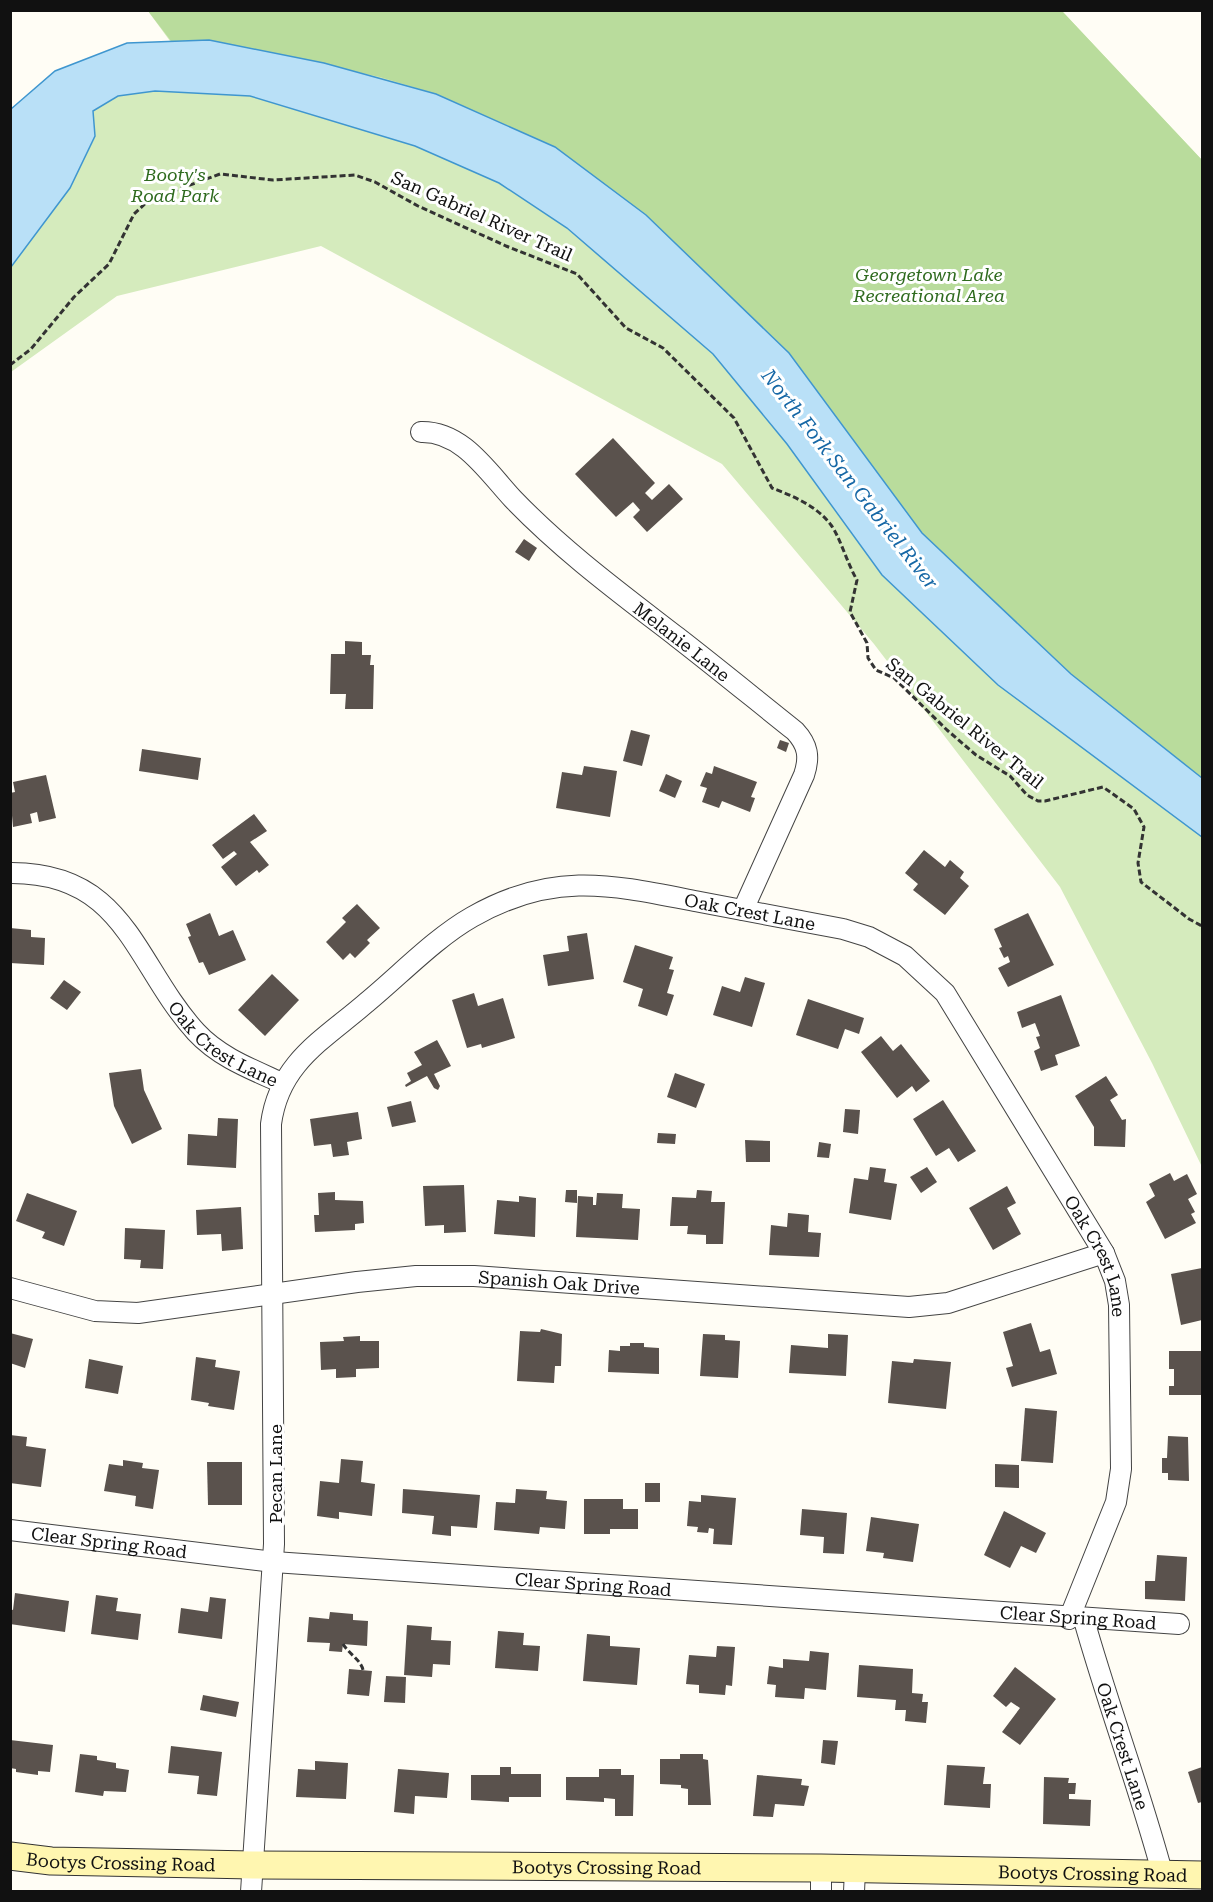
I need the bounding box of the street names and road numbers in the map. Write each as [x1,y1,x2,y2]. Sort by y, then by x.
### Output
street label: San Gabriel River Trail [388,167,576,266]
street label: Melanie Lane [630,597,735,685]
street label: San Gabriel River Trail [882,653,1048,793]
street label: Oak Crest Lane [683,889,817,934]
street label: Oak Crest Lane [164,997,282,1091]
street label: Oak Crest Lane [1061,1191,1130,1317]
street label: Spanish Oak Drive [478,1266,641,1298]
street label: Pecan Lane [265,1424,286,1524]
street label: Clear Spring Road [30,1522,189,1562]
street label: Clear Spring Road [514,1568,673,1600]
street label: Clear Spring Road [999,1601,1158,1633]
street label: Oak Crest Lane [1093,1680,1154,1812]
street label: Bootys Crossing Road [25,1848,216,1875]
street label: Bootys Crossing Road [512,1856,702,1878]
street label: Bootys Crossing Road [998,1861,1188,1885]

